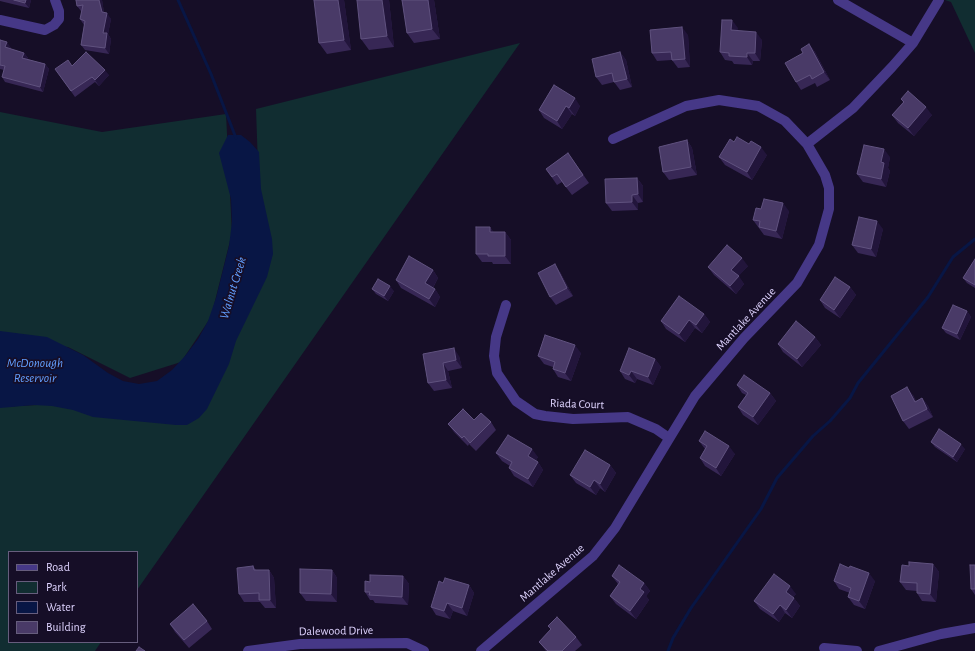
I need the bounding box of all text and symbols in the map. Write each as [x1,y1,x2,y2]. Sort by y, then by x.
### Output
water label: Walnut Creek [216,255,250,321]
street label: Mantlake Avenue [713,284,779,354]
water label: McDonough Reservoir [7,355,63,386]
street label: Riada Court [550,396,604,412]
street label: Mantlake Avenue [517,541,587,605]
legend [8,551,138,643]
text: Road [46,561,70,573]
text: Park [46,581,67,593]
text: Water [46,601,75,613]
text: Building [46,621,86,633]
street label: Dalewood Drive [299,623,373,639]

